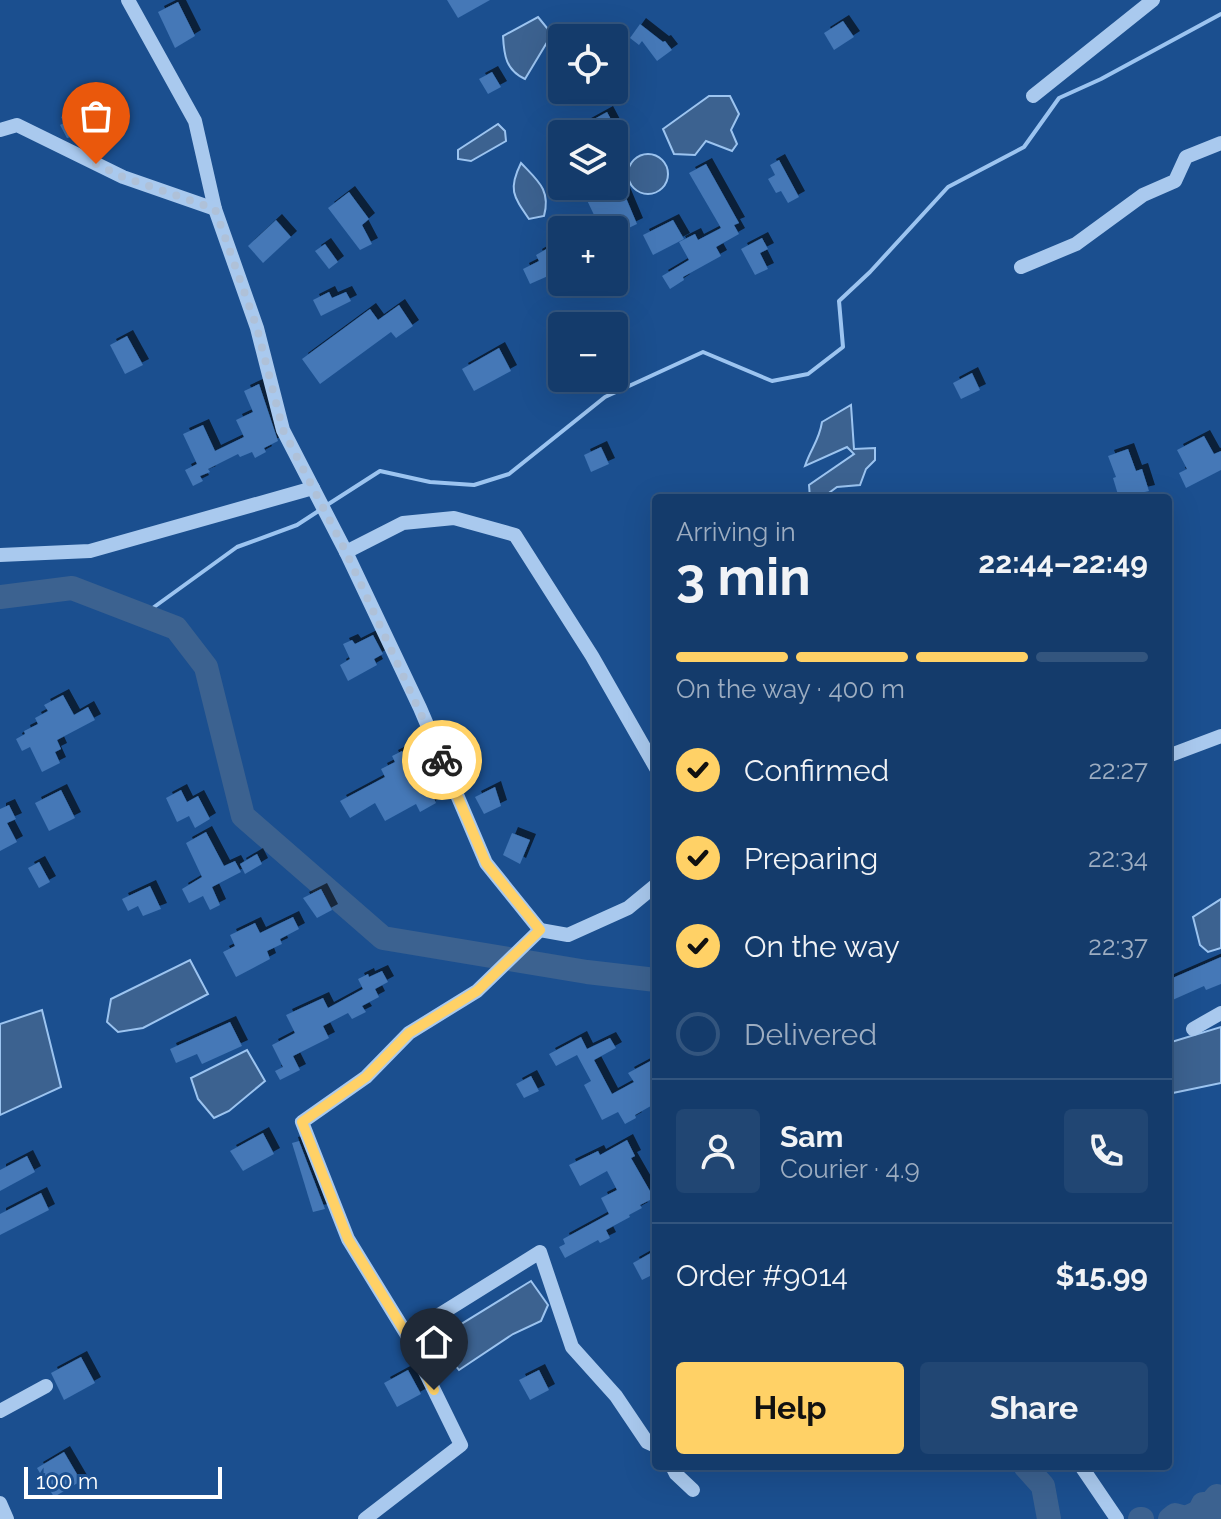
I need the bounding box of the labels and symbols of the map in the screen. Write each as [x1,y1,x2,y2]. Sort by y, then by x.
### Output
pin [62,82,130,164]
courier [402,720,482,800]
pin [400,1308,468,1390]
scale bar [24,1463,222,1499]

